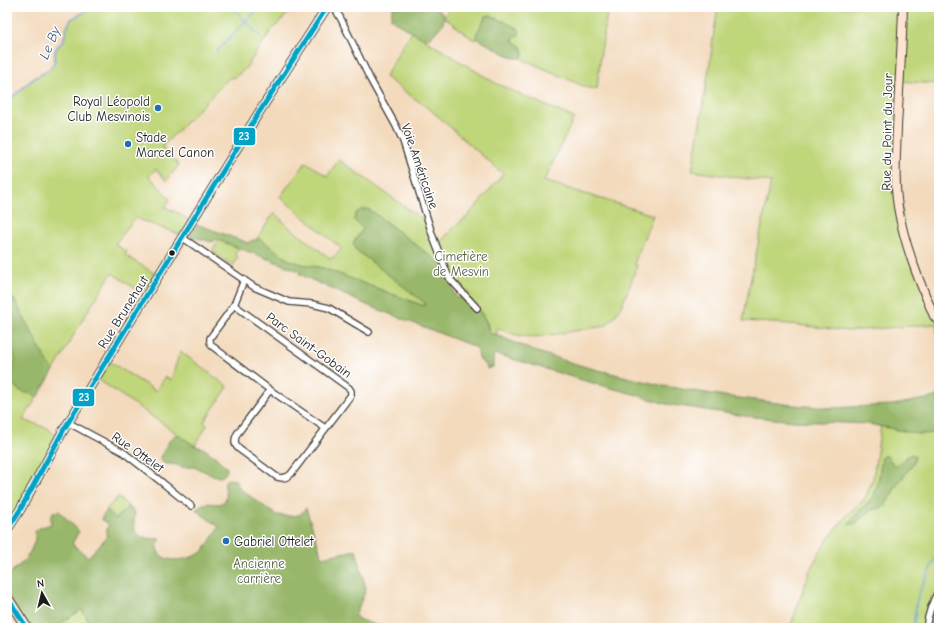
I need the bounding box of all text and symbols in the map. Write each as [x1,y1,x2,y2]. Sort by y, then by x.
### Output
water label: Le By [36,24,65,62]
street label: Rue du Point du Jour [878,72,896,191]
place label: Royal Léopold Club Mesvinois [68,94,150,124]
marker: Royal Léopold Club Mesvinois [153,103,163,113]
street label: Voie Américaine [398,121,442,211]
line badge: 23 [233,127,256,146]
place label: Stade Marcel Canon [136,130,214,160]
text: 23 [239,130,249,143]
marker: Stade Marcel Canon [123,139,133,149]
unlabelled marker [167,248,177,258]
park label: Cimetière de Mesvin [433,249,489,279]
street label: Rue Brunehaut [95,272,152,351]
street label: Parc Saint-Gobain [263,309,355,381]
line badge: 23 [72,388,95,407]
text: 23 [79,391,89,404]
street label: Rue Ottelet [109,429,168,476]
place label: Gabriel Ottelet [234,534,315,549]
marker: Gabriel Ottelet [221,536,231,546]
park label: Ancienne carrière [233,556,285,586]
north arrow [22,573,62,613]
text: N [36,577,45,591]

